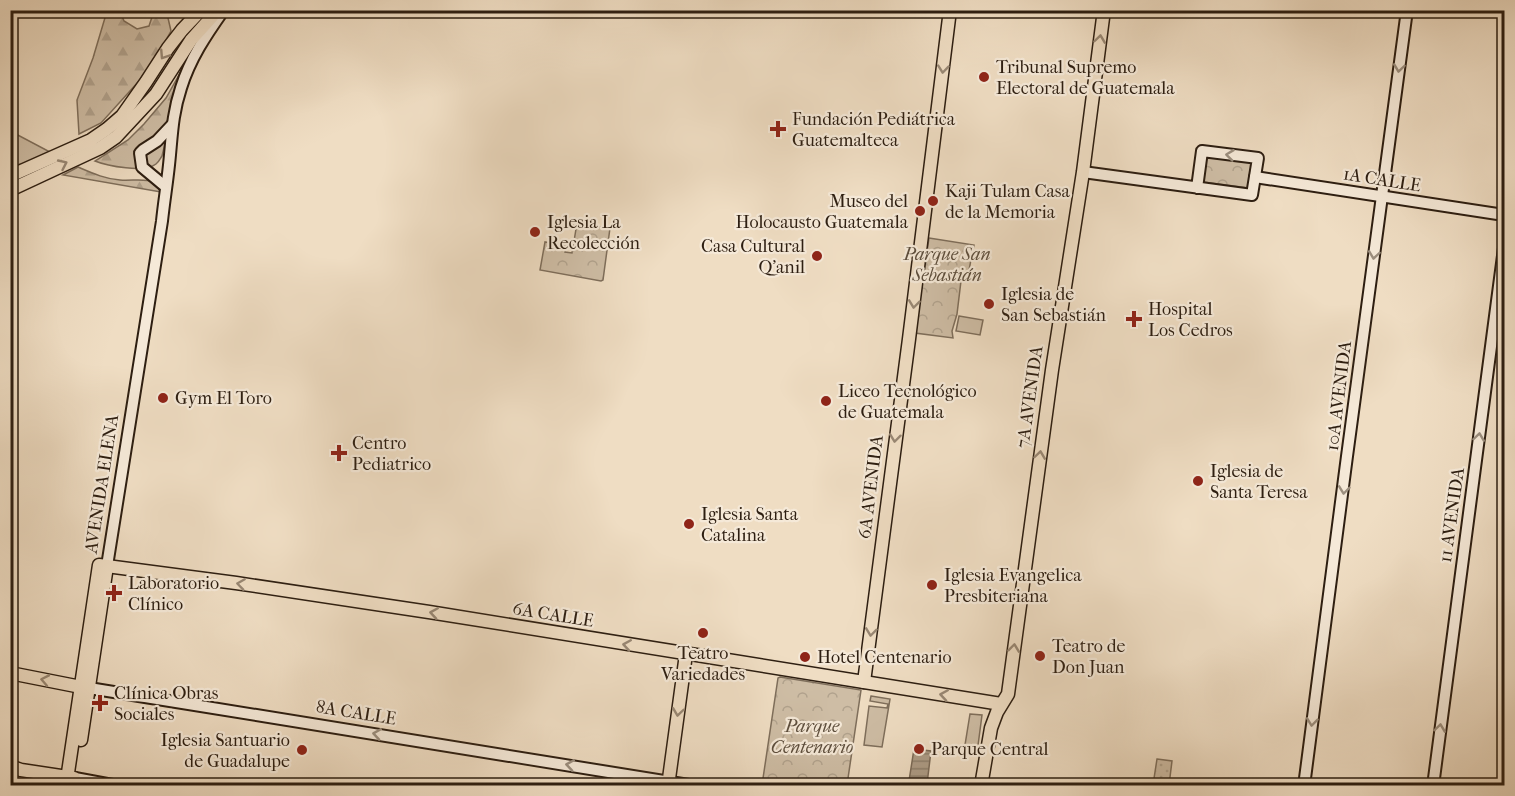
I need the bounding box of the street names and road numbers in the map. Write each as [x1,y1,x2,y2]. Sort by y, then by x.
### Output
street label: 1A CALLE [1342,163,1422,197]
street label: 10A AVENIDA [1322,339,1356,452]
street label: 7A AVENIDA [1012,344,1048,450]
street label: AVENIDA ELENA [80,413,123,556]
street label: 6A AVENIDA [854,434,888,540]
street label: 11 AVENIDA [1435,466,1469,564]
street label: 6A CALLE [511,598,595,632]
street label: 8A CALLE [314,696,398,730]

